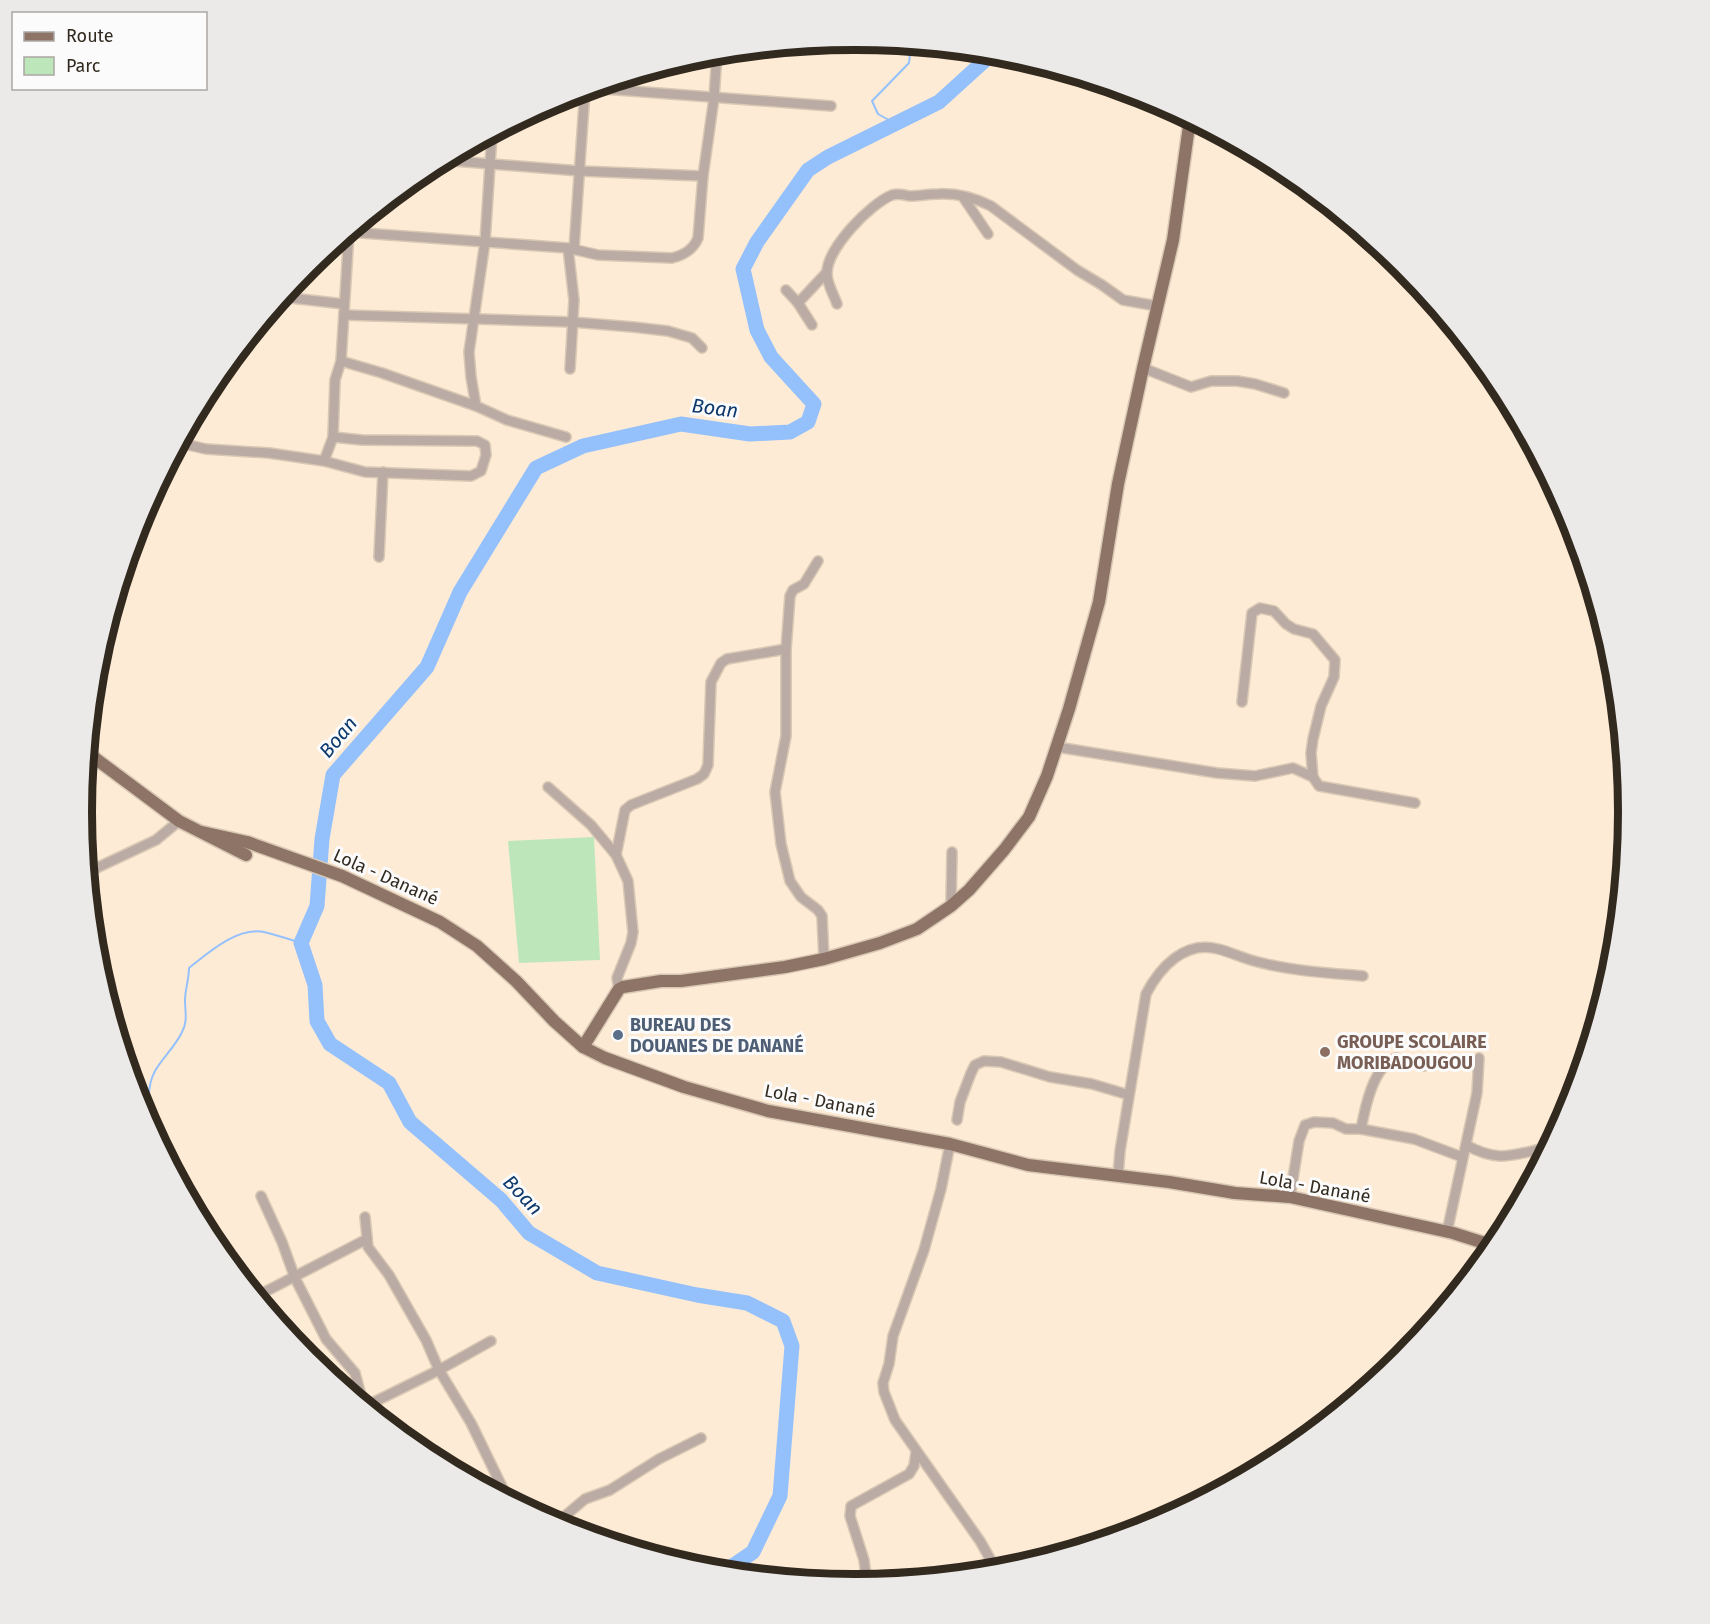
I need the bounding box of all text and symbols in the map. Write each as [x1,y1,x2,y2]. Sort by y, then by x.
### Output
legend [12,12,207,90]
text: Route [66,25,114,47]
text: Parc [66,55,101,77]
water label: Boan [690,393,740,423]
water label: Boan [314,711,362,763]
street label: Lola - Danané [330,844,442,910]
place label: BUREAU DES DOUANES DE DANANÉ [630,1014,804,1057]
marker: BUREAU DES DOUANES DE DANANÉ [611,1028,625,1042]
place label: GROUPE SCOLAIRE MORIBADOUGOU [1337,1031,1487,1074]
marker: GROUPE SCOLAIRE MORIBADOUGOU [1318,1045,1332,1059]
street label: Lola - Danané [763,1079,877,1123]
street label: Lola - Danané [1258,1166,1372,1208]
water label: Boan [498,1170,548,1220]

